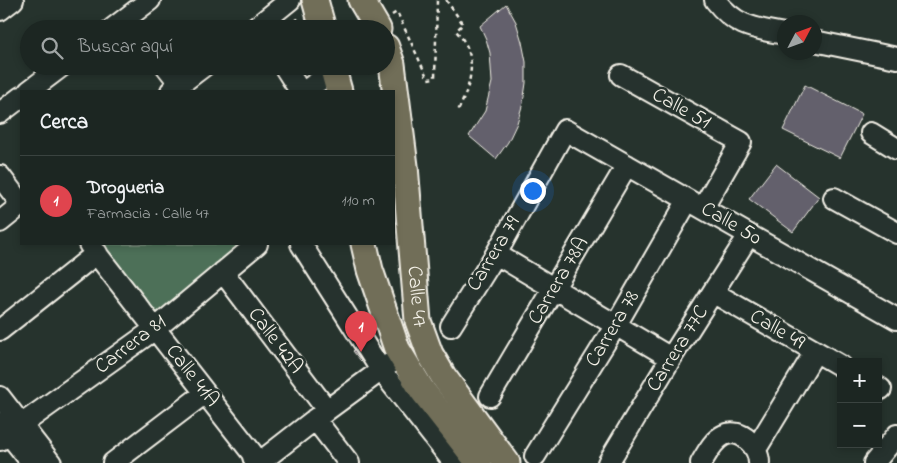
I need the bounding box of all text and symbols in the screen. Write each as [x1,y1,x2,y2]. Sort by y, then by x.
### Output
north arrow [777,15,822,60]
search box [20,20,395,75]
icon: search [38,34,66,62]
text: Buscar aquí [78,34,173,61]
street label: Calle 51 [646,81,716,138]
text: Cerca [40,108,88,138]
text: Drogueria [87,175,164,202]
your location [520,178,546,204]
text: 1 [53,189,59,213]
text: 110 m [341,189,375,213]
street label: Calle 50 [695,195,767,253]
text: Farmacia · Calle 47 [87,202,209,226]
street label: Carrera 79 [460,210,529,297]
street label: Carrera 78A [521,231,597,331]
street label: Calle 47 [398,265,434,333]
street label: Carrera 78 [578,285,648,373]
street label: Carrera 77C [640,300,716,398]
street label: Calle 42A [240,301,310,381]
street label: Calle 49 [744,302,811,358]
street label: Carrera 81 [89,308,173,382]
pin: 1 [345,311,377,352]
street label: Calle 41A [158,338,226,414]
map controls [837,358,882,448]
button: + [837,358,882,403]
button: − [837,403,882,448]

